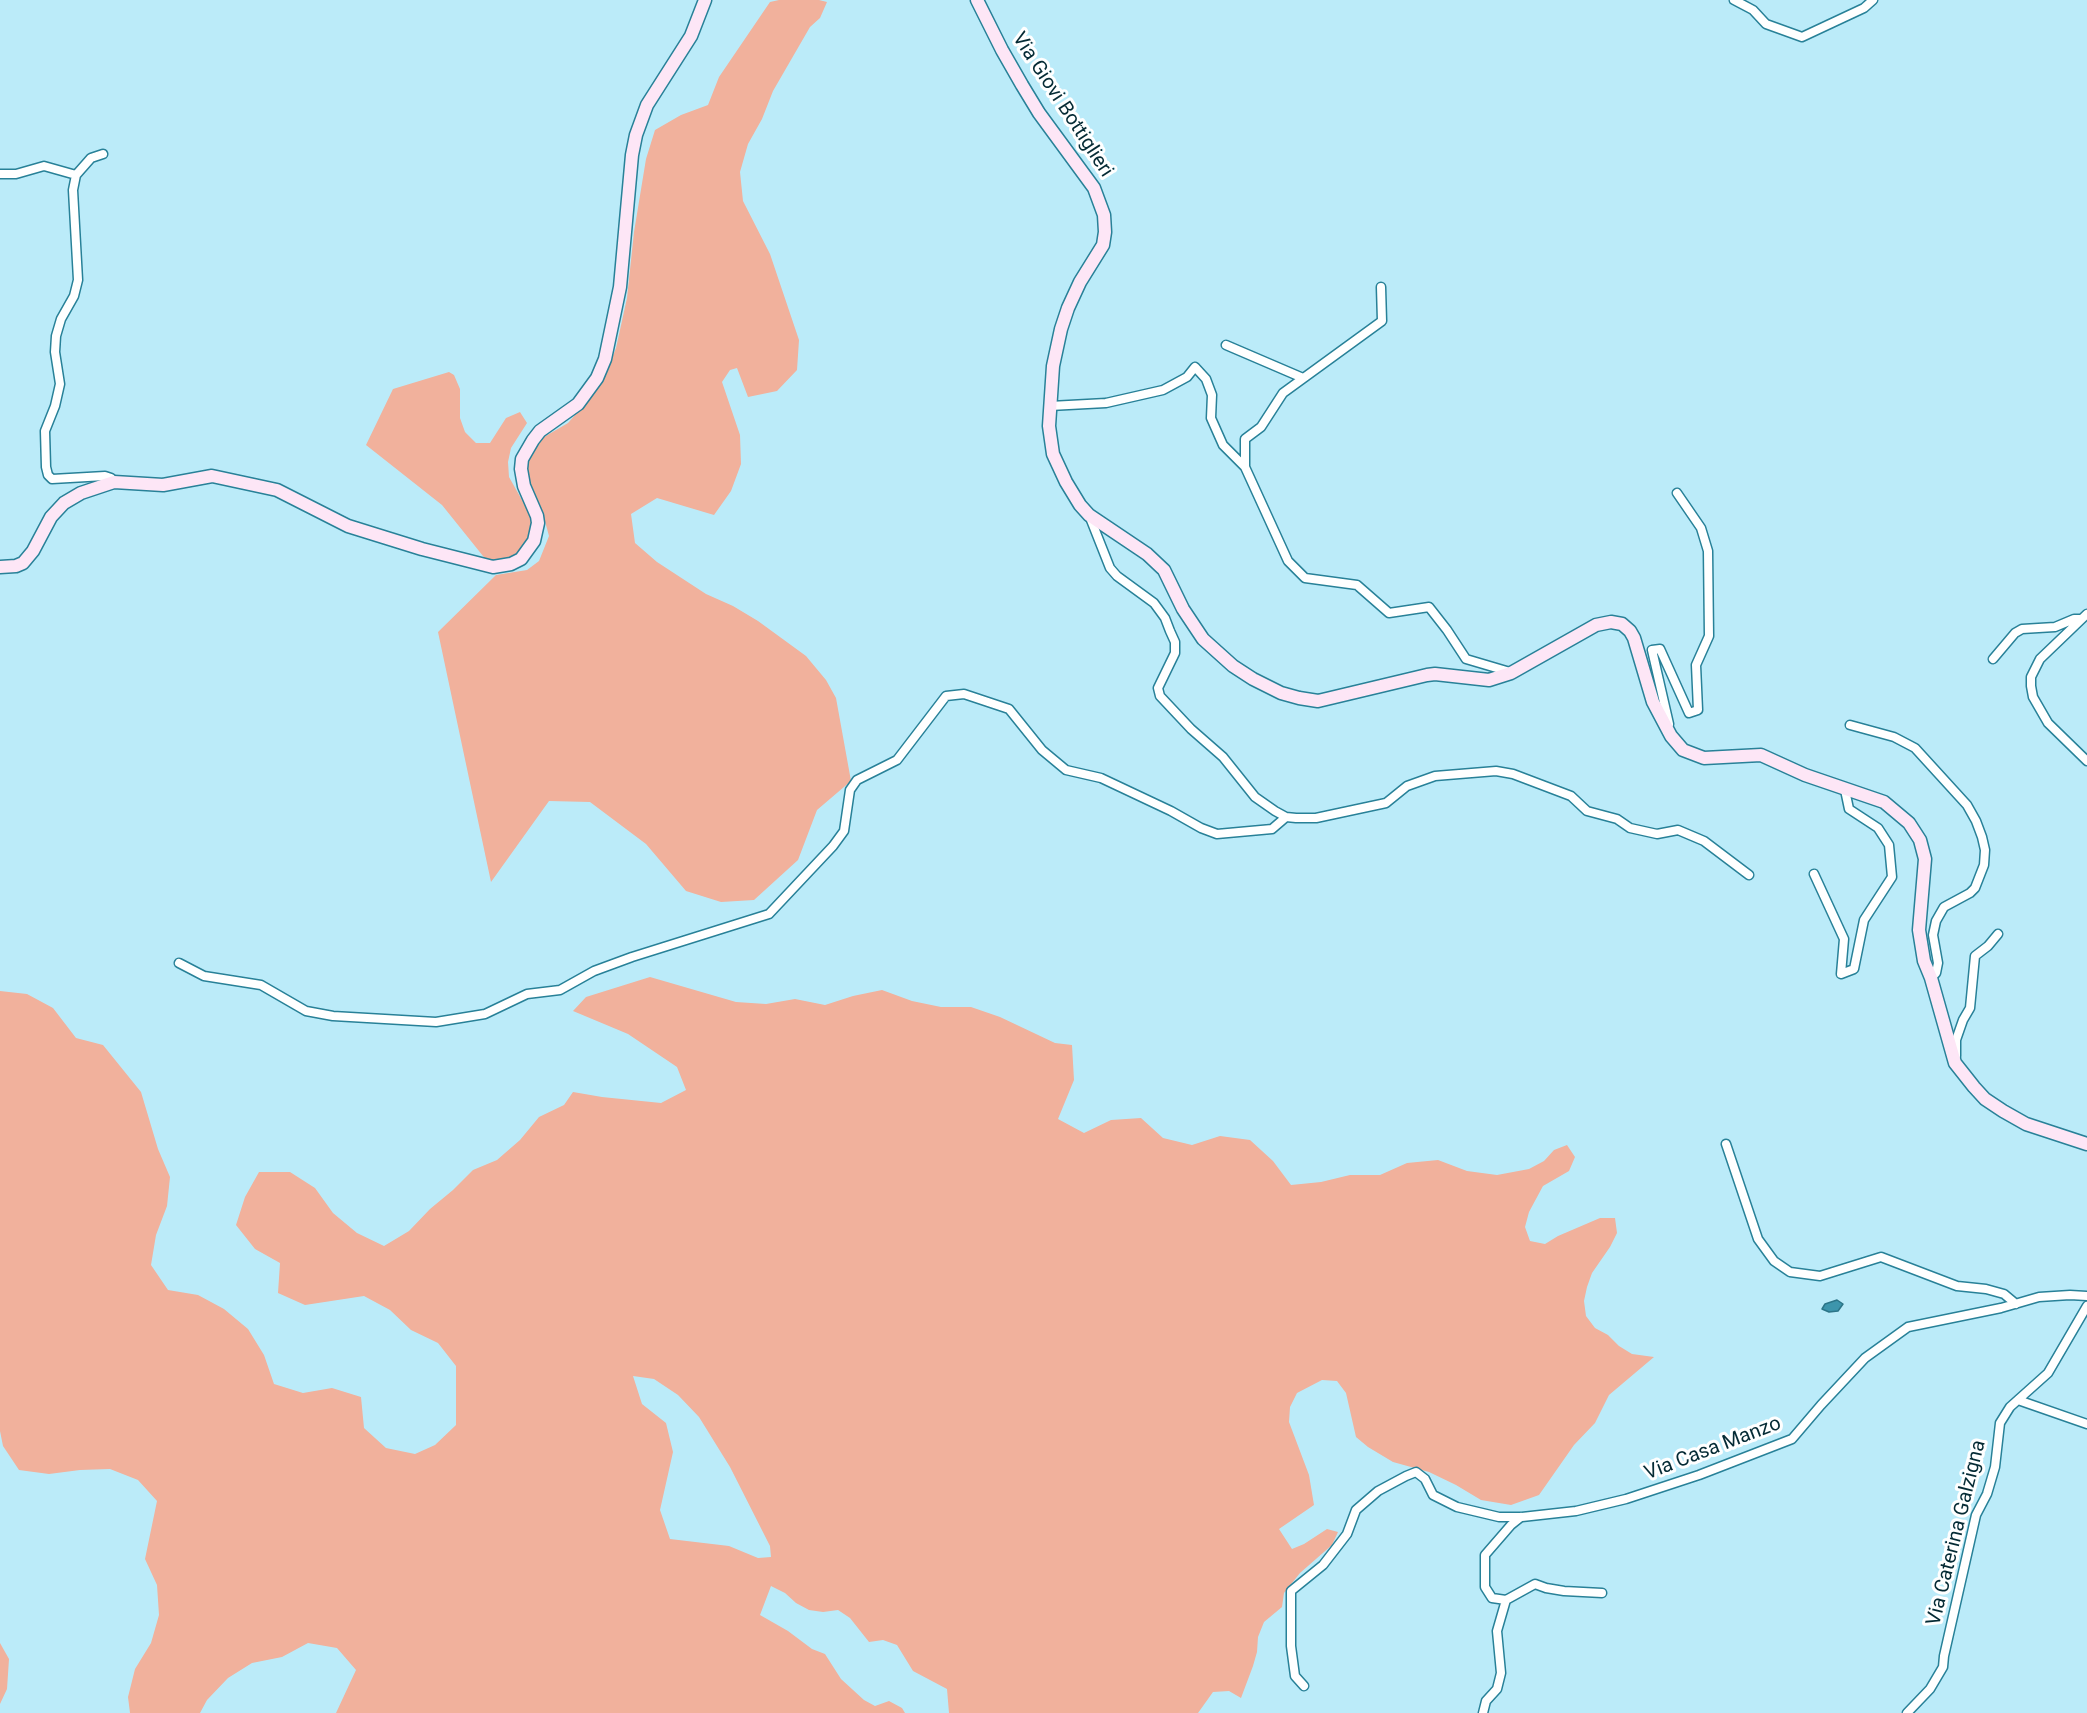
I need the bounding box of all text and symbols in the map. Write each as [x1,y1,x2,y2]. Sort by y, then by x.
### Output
street label: Via Giovi Bottiglieri [1006,28,1118,182]
street label: Via Casa Manzo [1641,1412,1785,1486]
street label: Via Caterina Galzigna [1922,1438,1992,1628]

